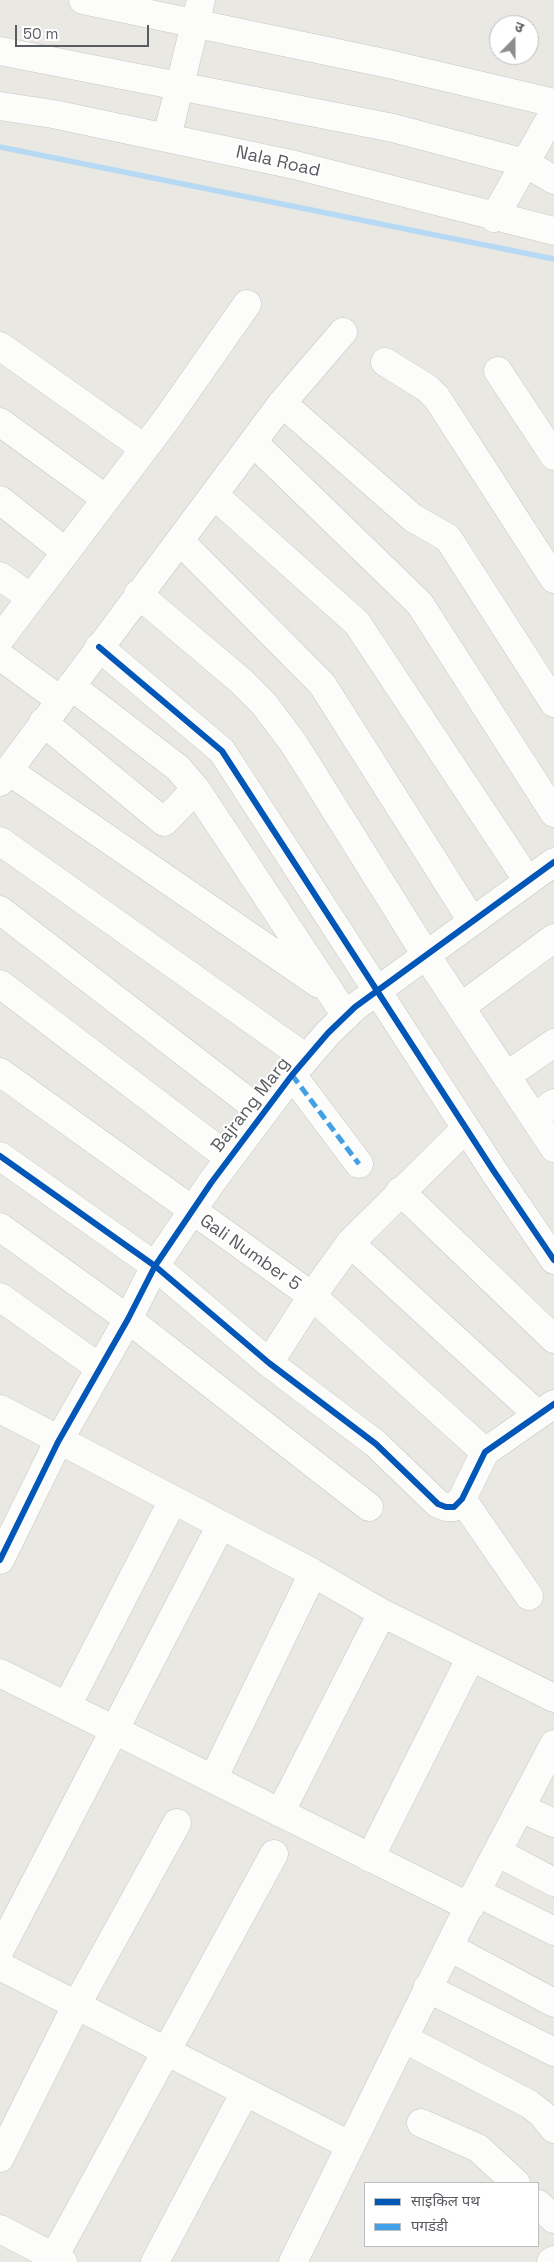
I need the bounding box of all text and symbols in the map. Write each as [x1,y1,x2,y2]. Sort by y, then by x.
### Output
scale bar [18,15,151,47]
north arrow [489,15,539,65]
text: उ [512,17,526,37]
text: 50 m [23,24,58,43]
street label: Nala Road [234,142,322,182]
street label: Bajrang Marg [207,1053,295,1157]
street label: Gali Number 5 [195,1210,305,1296]
legend [364,2182,539,2247]
text: साइकिल पथ [411,2191,480,2210]
text: पगडंडी [411,2216,448,2235]

